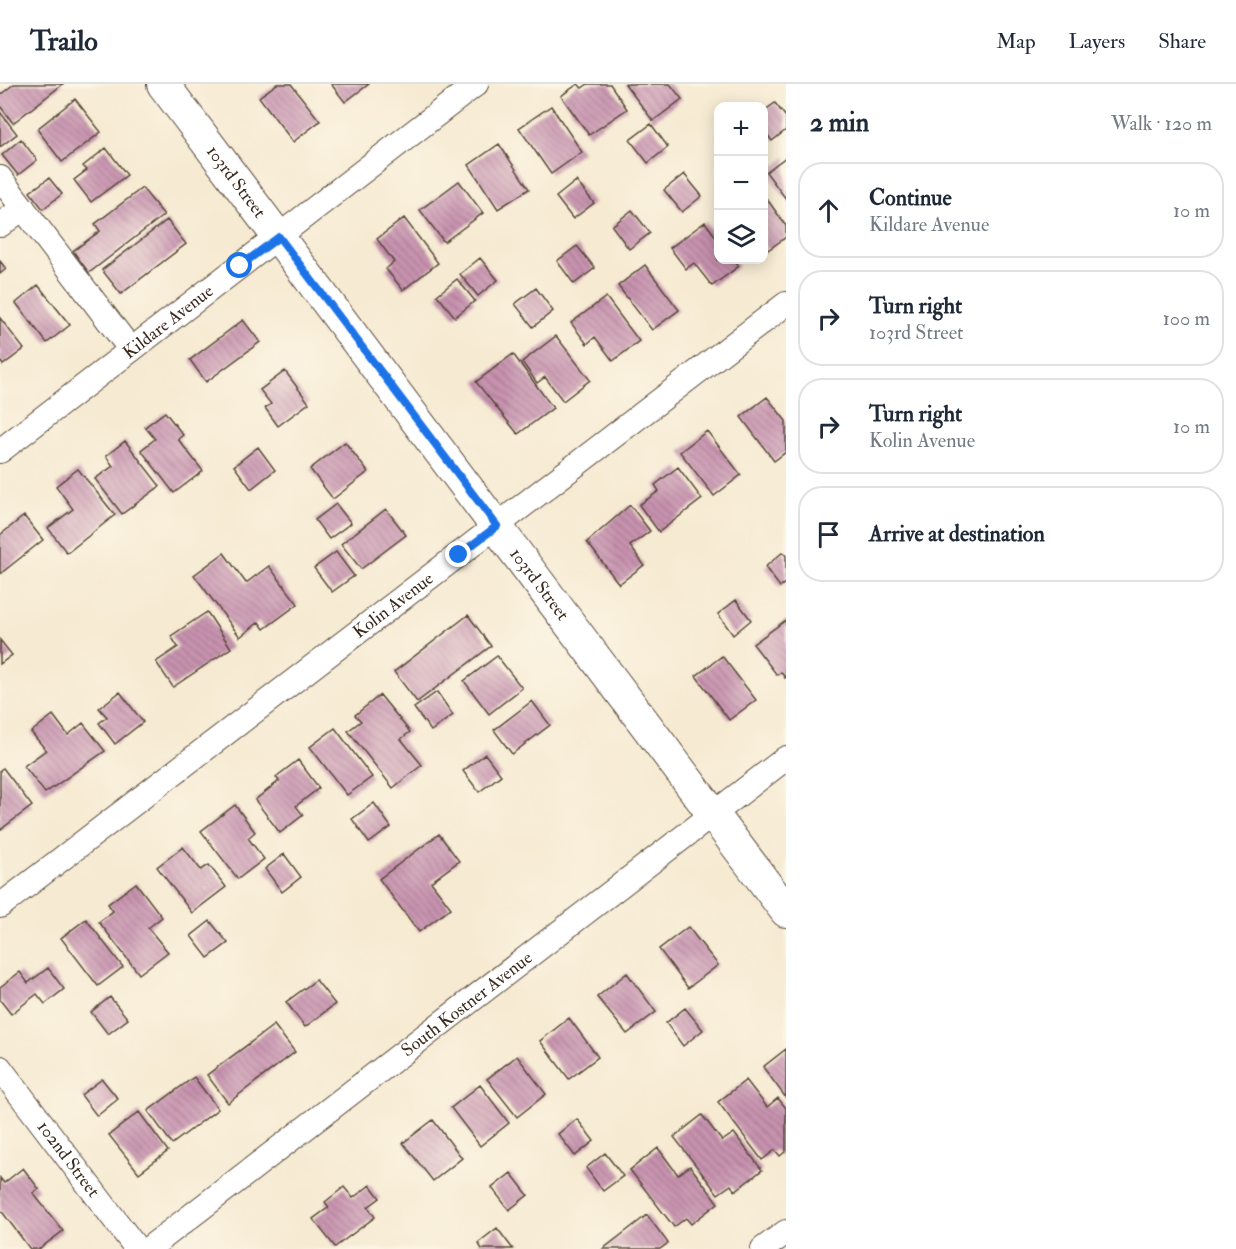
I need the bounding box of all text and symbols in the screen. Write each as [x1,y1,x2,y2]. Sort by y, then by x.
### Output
text: Trailo [30,24,98,59]
text: Map [996,28,1036,55]
text: Layers [1069,28,1125,55]
text: Share [1158,28,1206,55]
map controls [714,102,768,264]
button: + [714,102,768,156]
text: 2 min [810,107,869,139]
text: Walk · 120 m [1111,111,1212,136]
street label: 103rd Street [201,141,271,223]
button: − [714,156,768,210]
text: Continue [869,184,952,212]
icon: ahead [812,194,845,227]
text: 10 m [1173,198,1210,223]
button: layers [714,210,768,264]
text: Kildare Avenue [869,212,989,237]
route start [226,252,252,278]
street label: Kildare Avenue [118,279,218,364]
text: Turn right [869,292,962,320]
icon: right [812,302,845,335]
text: 100 m [1163,306,1210,331]
text: 103rd Street [869,320,964,345]
text: Turn right [869,400,962,428]
icon: right [812,410,845,443]
text: 10 m [1173,414,1210,439]
text: Kolin Avenue [869,428,975,453]
icon: arrive [812,518,845,551]
text: Arrive at destination [869,520,1045,548]
route end [445,541,471,567]
street label: 103rd Street [504,543,574,625]
street label: Kolin Avenue [348,567,439,644]
street label: South Kostner Avenue [397,946,537,1062]
street label: 102nd Street [32,1116,105,1202]

